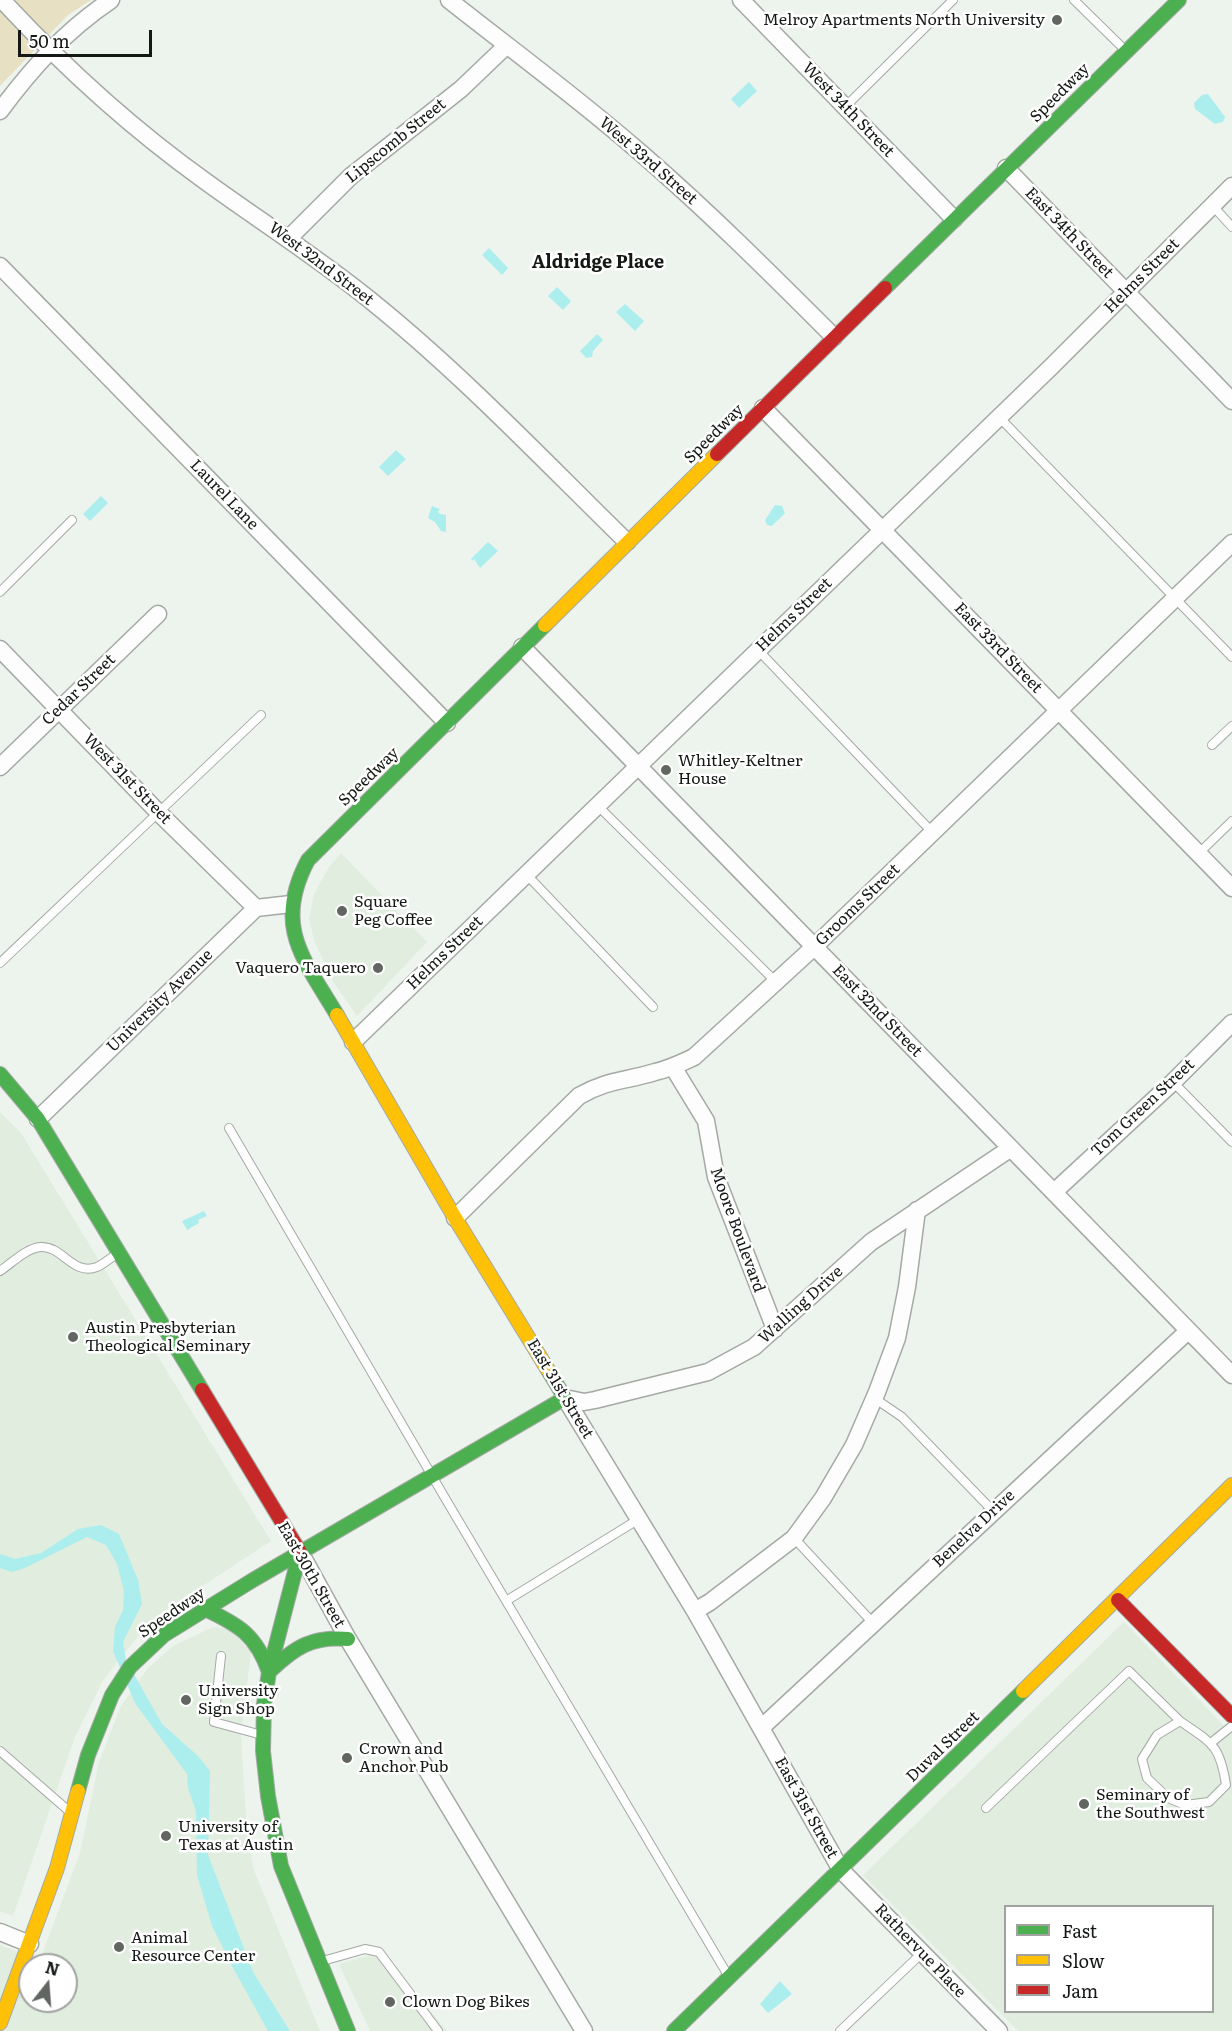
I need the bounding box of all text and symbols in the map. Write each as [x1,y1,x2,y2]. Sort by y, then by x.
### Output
place label: Melroy Apartments North University [763,10,1045,30]
marker: Melroy Apartments North University [1050,13,1064,27]
scale bar [21,18,154,56]
text: 50 m [29,27,70,54]
street label: West 34th Street [798,59,898,161]
street label: Speedway [1026,59,1094,127]
street label: Lipscomb Street [342,95,450,187]
street label: West 33rd Street [595,113,701,209]
street label: East 34th Street [1021,184,1117,282]
street label: West 32nd Street [265,218,377,310]
street label: Helms Street [1101,235,1183,317]
district label: Aldridge Place [532,252,664,274]
street label: Speedway [680,400,748,468]
street label: Laurel Lane [186,456,262,534]
street label: Helms Street [752,574,836,656]
street label: East 33rd Street [950,599,1046,697]
street label: Cedar Street [38,650,120,730]
street label: West 31st Street [79,730,175,828]
street label: Speedway [335,744,403,810]
place label: Whitley-Keltner House [678,751,803,789]
marker: Whitley-Keltner House [659,763,673,777]
street label: Grooms Street [812,860,904,950]
place label: Square Peg Coffee [354,892,433,930]
marker: Square Peg Coffee [335,904,349,918]
street label: Helms Street [403,912,487,994]
street label: University Avenue [103,945,217,1057]
place label: Vaquero Taquero [235,958,366,978]
marker: Vaquero Taquero [371,961,385,975]
street label: East 32nd Street [828,961,926,1061]
street label: Tom Green Street [1087,1055,1199,1161]
street label: Moore Boulevard [706,1165,768,1295]
street label: Walling Drive [755,1262,847,1348]
place label: Austin Presbyterian Theological Seminary [85,1318,250,1356]
marker: Austin Presbyterian Theological Seminary [66,1330,80,1344]
street label: East 31st Street [523,1336,597,1442]
street label: Benelva Drive [929,1486,1019,1572]
street label: East 30th Street [273,1519,349,1631]
street label: Speedway [135,1584,209,1642]
place label: University Sign Shop [198,1681,279,1719]
marker: University Sign Shop [179,1693,193,1707]
street label: Duval Street [902,1707,984,1787]
place label: Crown and Anchor Pub [359,1739,448,1777]
marker: Crown and Anchor Pub [340,1751,354,1765]
street label: East 31st Street [770,1754,842,1862]
place label: Seminary of the Southwest [1096,1785,1205,1823]
marker: Seminary of the Southwest [1077,1797,1091,1811]
place label: University of Texas at Austin [178,1817,293,1855]
marker: University of Texas at Austin [159,1829,173,1843]
street label: Rathervue Place [870,1900,970,2002]
legend [1004,1905,1214,2013]
text: Fast [1062,1917,1097,1944]
place label: Animal Resource Center [131,1928,255,1966]
marker: Animal Resource Center [112,1940,126,1954]
text: Slow [1062,1947,1104,1974]
north arrow [18,1953,78,2013]
text: N [43,1954,63,1981]
text: Jam [1062,1977,1098,2004]
place label: Clown Dog Bikes [402,1992,530,2012]
marker: Clown Dog Bikes [383,1995,397,2009]

